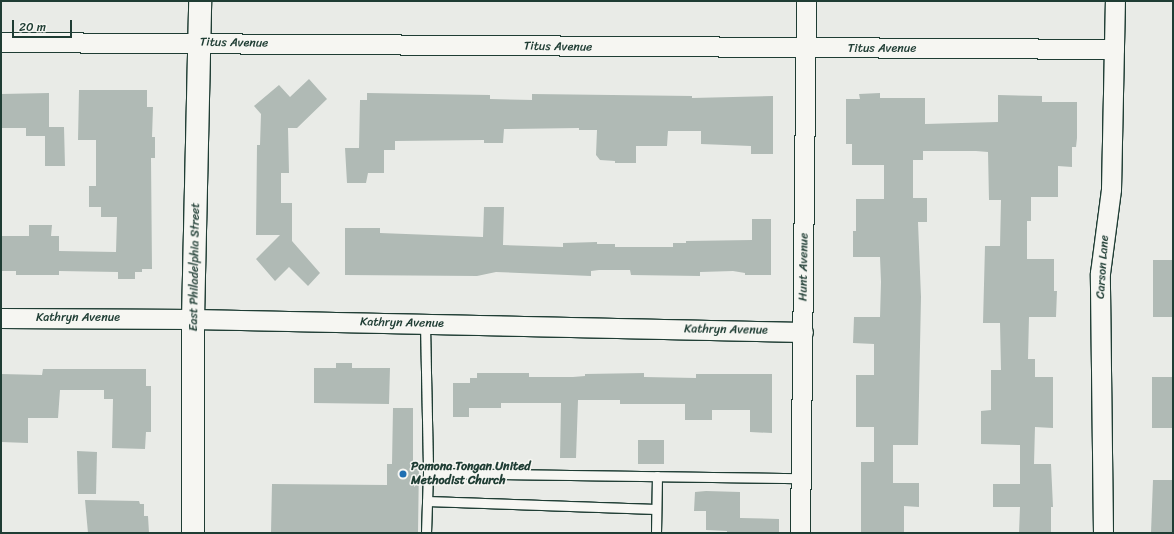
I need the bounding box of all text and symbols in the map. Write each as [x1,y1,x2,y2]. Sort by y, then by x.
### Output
scale bar [14,12,74,38]
text: 20 m [19,16,46,38]
street label: Titus Avenue [200,35,268,51]
street label: Titus Avenue [524,39,592,55]
street label: Titus Avenue [848,42,916,56]
street label: East Philadelphia Street [187,203,203,331]
street label: Hunt Avenue [796,233,812,301]
street label: Carson Lane [1094,235,1112,299]
street label: Kathryn Avenue [36,311,120,325]
street label: Kathryn Avenue [360,315,444,331]
street label: Kathryn Avenue [684,322,768,338]
place label: Pomona Tongan United Methodist Church [411,460,531,488]
marker: Pomona Tongan United Methodist Church [398,469,408,479]

